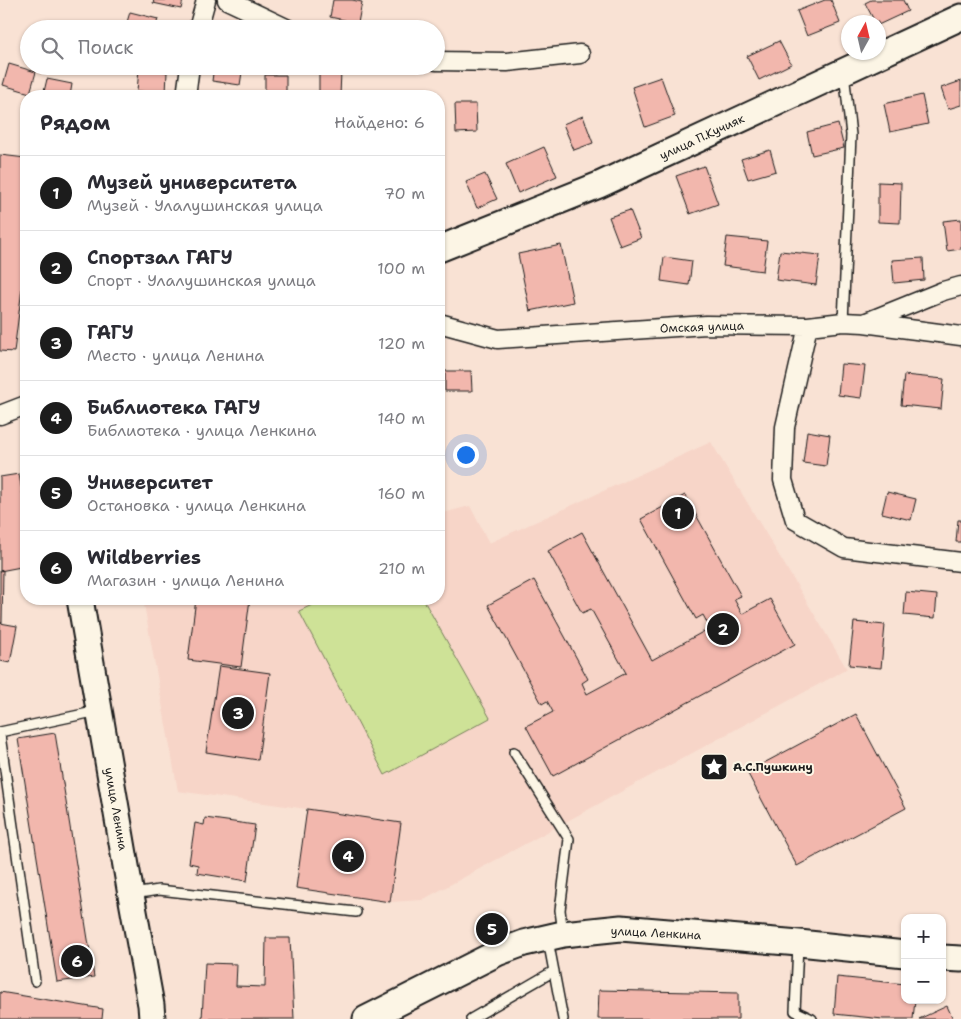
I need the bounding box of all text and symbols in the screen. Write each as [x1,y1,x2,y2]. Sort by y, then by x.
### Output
north arrow [841,15,886,60]
search box [20,20,445,75]
icon: search [38,34,66,62]
text: Поиск [78,35,133,60]
text: Рядом [40,109,110,137]
street label: улица П.Кучияк [657,110,748,164]
text: Найдено: 6 [334,112,425,133]
text: Музей университета [87,170,297,195]
text: 1 [52,183,60,204]
text: 70 m [384,183,425,204]
text: Музей · Улалушинская улица [87,195,323,216]
text: Спортзал ГАГУ [87,245,233,270]
text: 2 [50,258,62,279]
text: 100 m [377,258,425,279]
text: Спорт · Улалушинская улица [87,270,316,291]
street label: Омская улица [660,318,745,336]
text: ГАГУ [87,320,134,345]
text: 3 [50,333,62,354]
text: 120 m [378,333,425,354]
text: Место · улица Ленина [87,345,264,366]
text: Библиотека ГАГУ [87,395,260,420]
text: 4 [50,408,62,429]
text: 140 m [378,408,425,429]
text: Библиотека · улица Ленкина [87,420,316,441]
your location [453,442,479,468]
text: Университет [87,470,213,495]
text: 5 [51,483,61,504]
text: 160 m [378,483,425,504]
pin: 1 [662,494,694,532]
text: Остановка · улица Ленкина [87,495,306,516]
text: Wildberries [87,545,201,570]
text: 6 [50,558,62,579]
text: 210 m [378,558,425,579]
text: Магазин · улица Ленина [87,570,284,591]
pin: 2 [707,610,739,648]
pin: 3 [222,694,254,732]
place icon: А.С.Пушкину [699,752,729,782]
place label: А.С.Пушкину [733,759,813,775]
street label: улица Ленина [101,766,131,852]
pin: 4 [332,837,364,875]
pin: 5 [476,910,508,948]
map controls [901,914,946,1004]
button: + [901,914,946,959]
street label: улица Ленкина [610,923,702,943]
pin: 6 [61,942,93,980]
button: − [901,959,946,1004]

